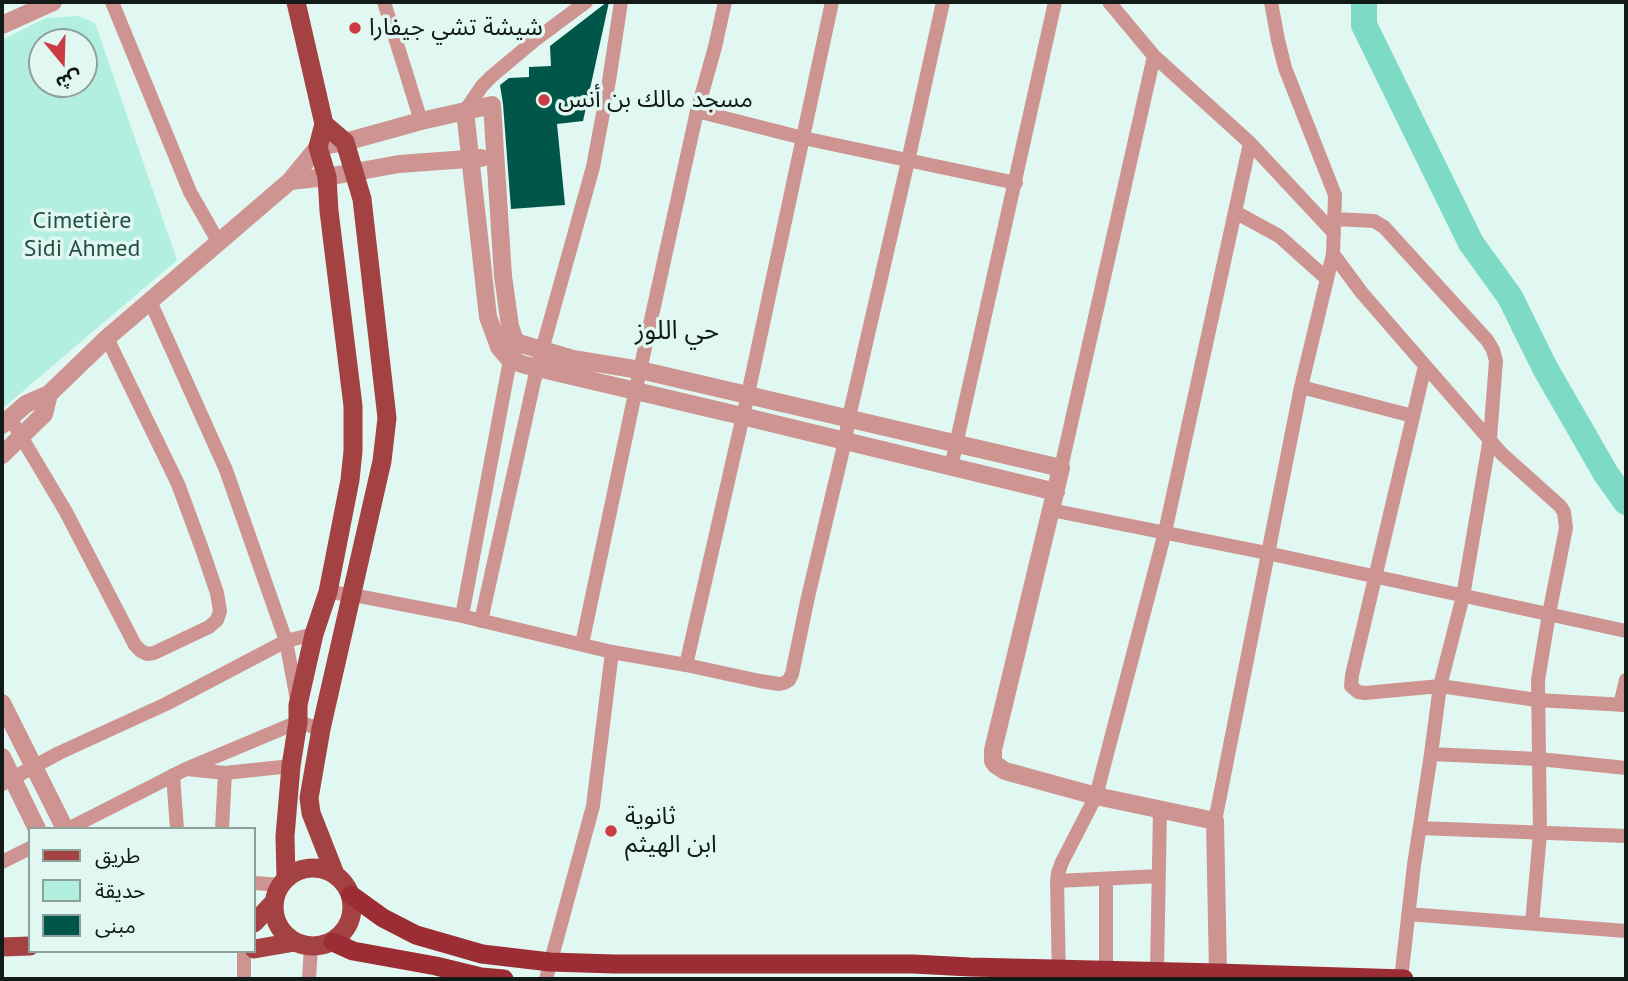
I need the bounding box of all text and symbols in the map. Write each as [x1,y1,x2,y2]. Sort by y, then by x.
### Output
place label: شيشة تشي جيفارا [369,14,543,42]
marker: شيشة تشي جيفارا [347,20,363,36]
north arrow [28,28,98,98]
text: ش [53,65,85,97]
place label: مسجد مالك بن أنس [558,86,753,114]
marker: مسجد مالك بن أنس [536,92,552,108]
park label: Cimetière Sidi Ahmed [24,207,140,263]
district label: حي اللوز [635,316,719,348]
place label: ثانوية ابن الهيثم [625,803,717,859]
marker: ثانوية ابن الهيثم [603,823,619,839]
legend [28,827,256,953]
text: طريق [95,842,140,869]
text: حديقة [95,877,145,904]
text: مبنى [95,912,136,939]

